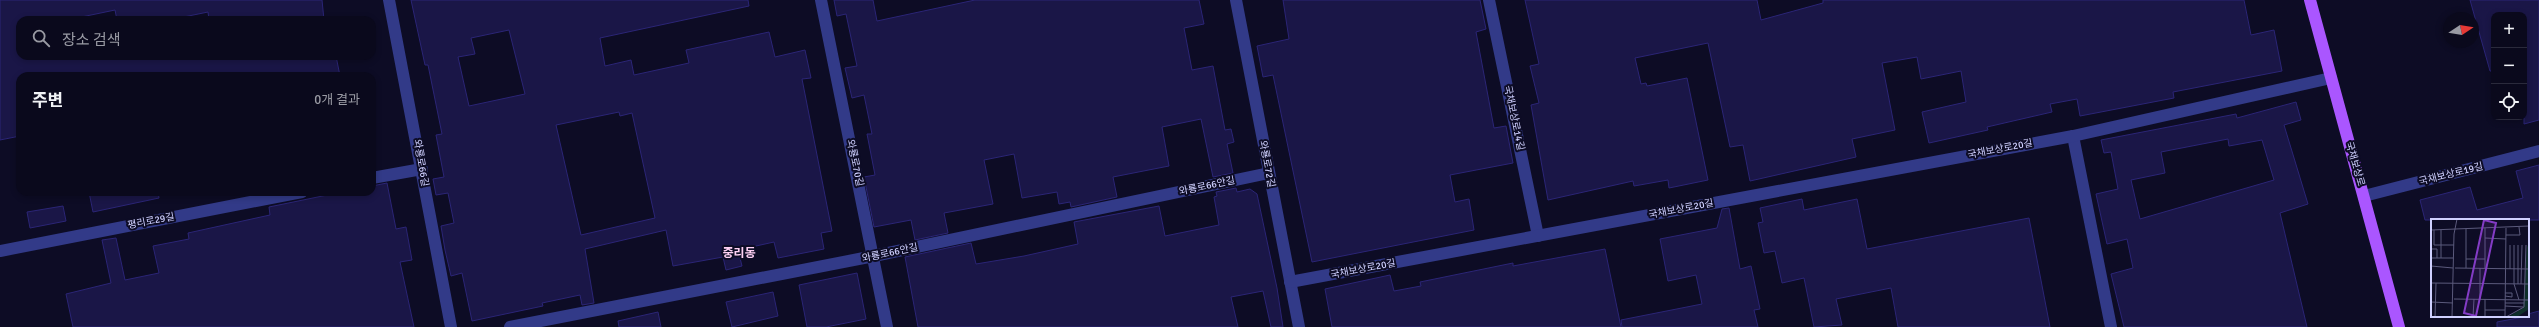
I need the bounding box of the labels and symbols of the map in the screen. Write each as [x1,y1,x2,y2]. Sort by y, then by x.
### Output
north arrow [2443,12,2479,48]
street label: 국채보상로14길 [1501,84,1527,152]
street label: 국채보상로20길 [1966,137,2034,161]
street label: 와룡로70길 [844,138,866,188]
street label: 와룡로66길 [411,139,431,187]
street label: 와룡로72길 [1257,139,1277,189]
street label: 국채보상로 [2343,140,2367,188]
street label: 국채보상로19길 [2418,160,2484,188]
street label: 와룡로66안길 [1178,174,1236,198]
street label: 국채보상로20길 [1647,197,1715,221]
street label: 평리로29길 [126,211,176,231]
inset map [2431,219,2529,317]
street label: 와룡로66안길 [861,241,919,265]
district label: 중리동 [722,246,756,261]
street label: 국채보상로20길 [1329,257,1397,281]

